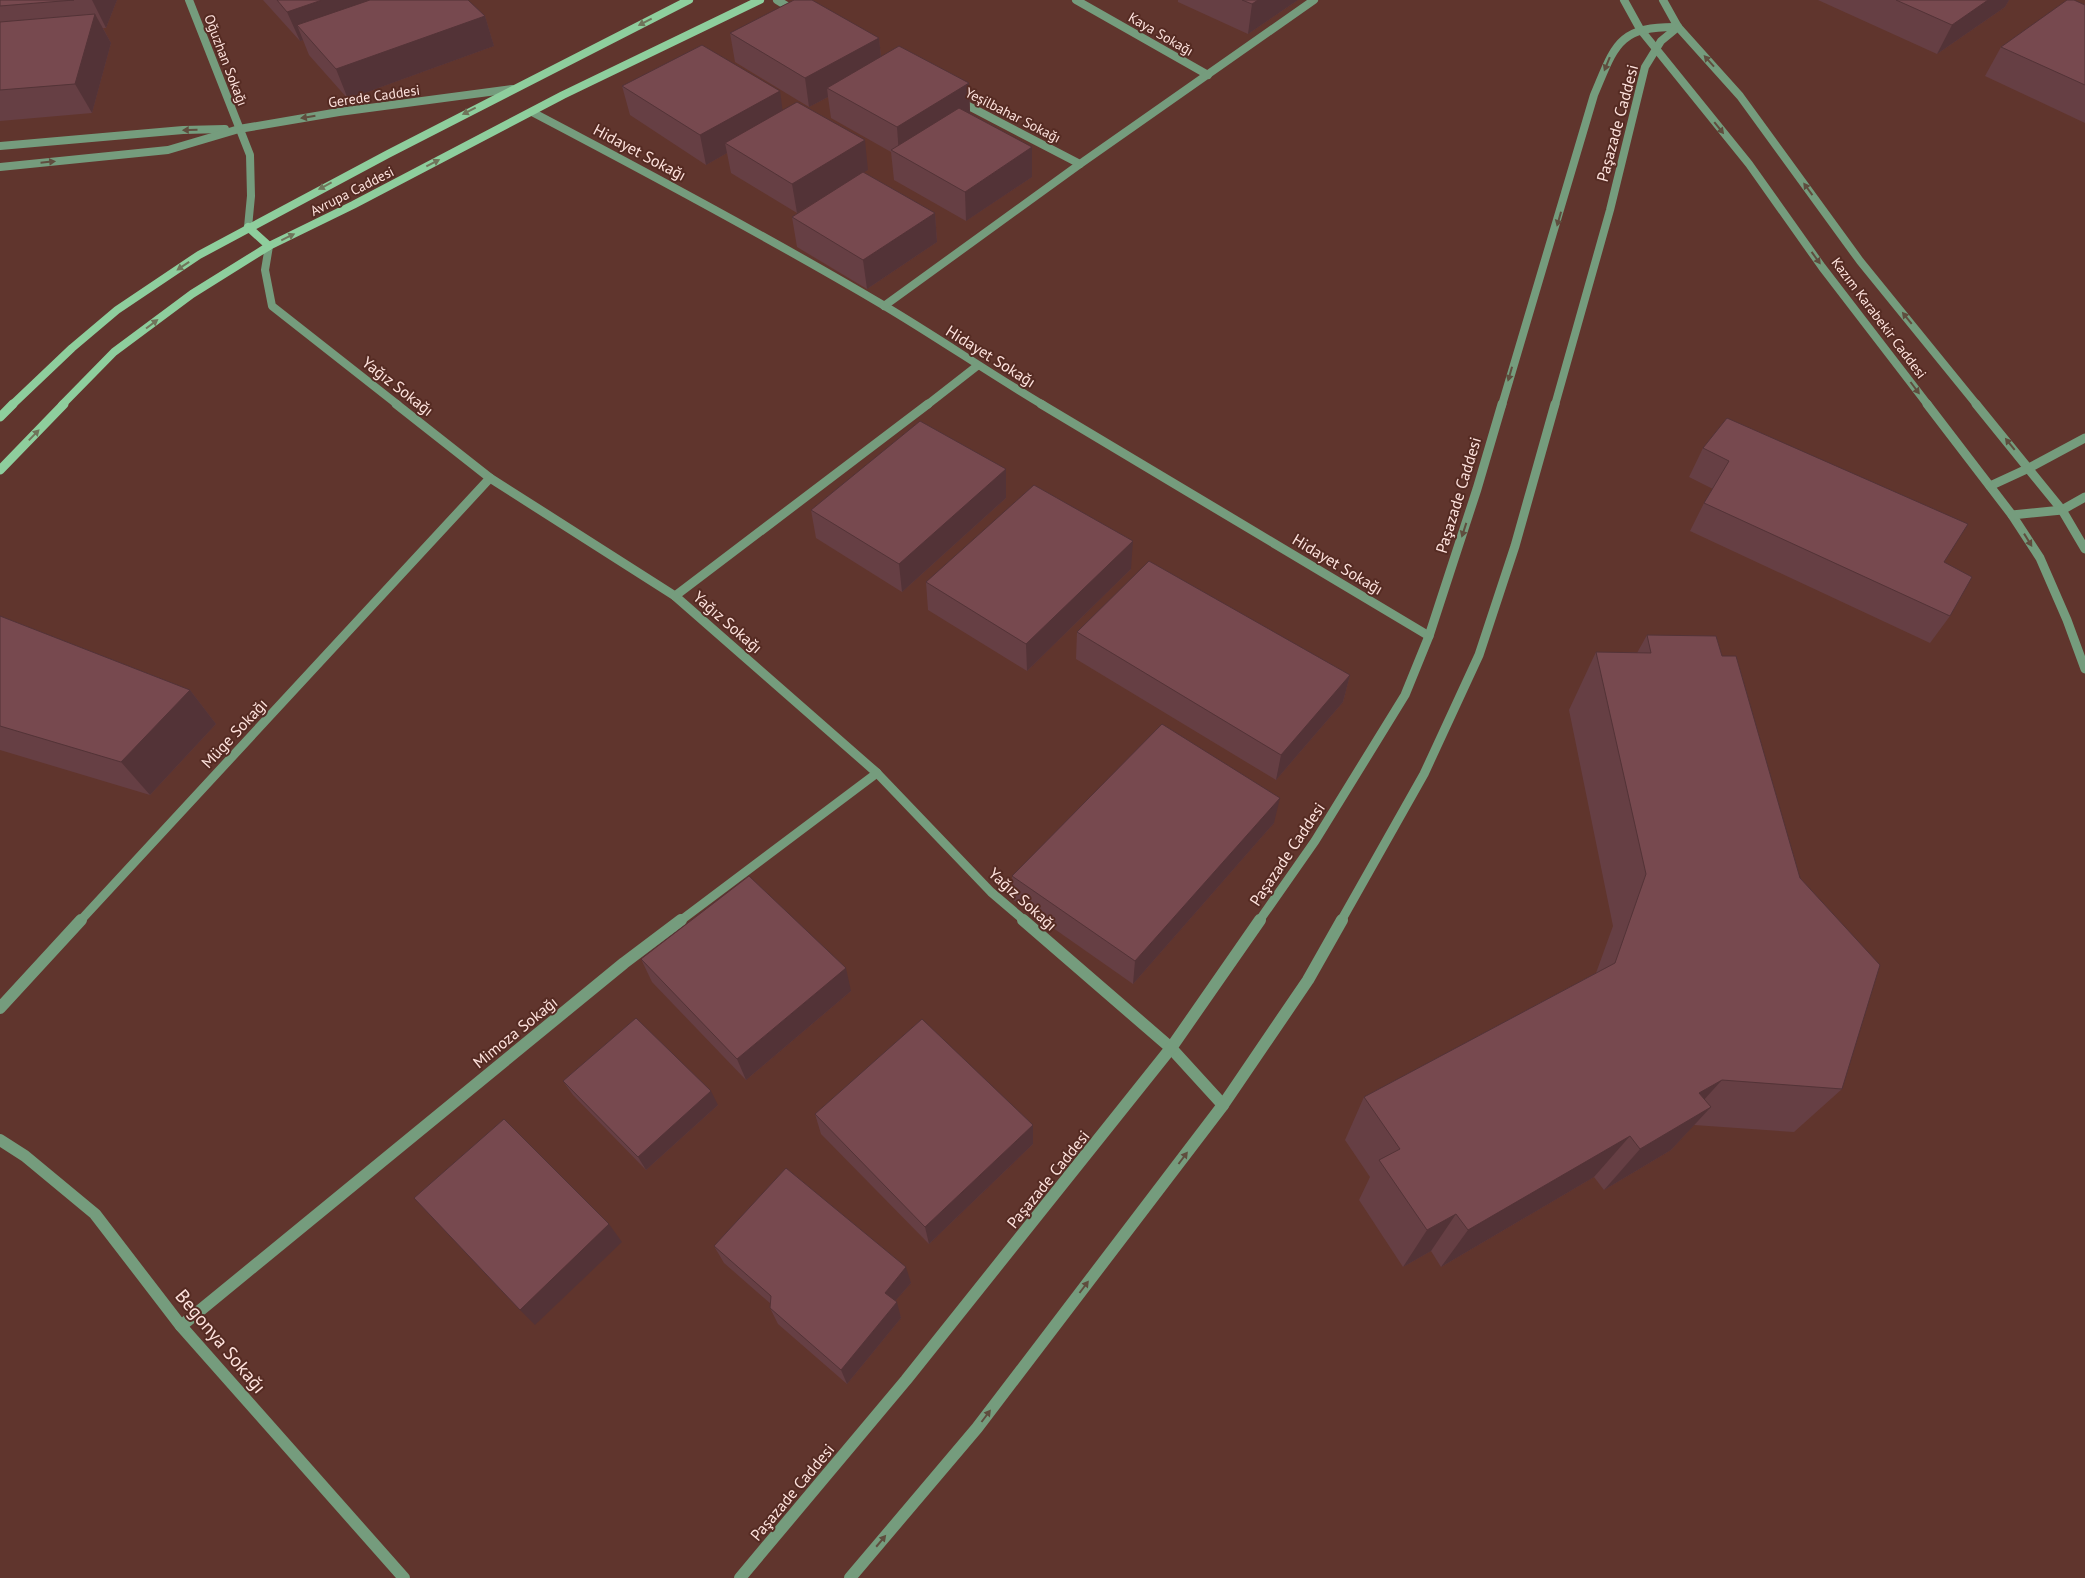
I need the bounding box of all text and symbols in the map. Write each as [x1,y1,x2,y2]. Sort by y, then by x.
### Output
street label: Kaya Sokağı [1125,8,1197,60]
street label: Oğuzhan Sokağı [200,12,252,108]
one-way arrow [638,18,652,26]
one-way arrow [1703,55,1715,67]
one-way arrow [1603,57,1611,72]
street label: Paşazade Caddesi [1592,62,1642,184]
street label: Gerede Caddesi [327,81,421,111]
street label: Yeşilbahar Sokağı [962,83,1064,147]
one-way arrow [462,107,476,115]
one-way arrow [299,114,315,122]
street label: Hidayet Sokağı [590,119,690,185]
one-way arrow [1714,121,1725,134]
one-way arrow [182,126,198,134]
one-way arrow [41,158,57,166]
one-way arrow [426,159,441,167]
street label: Avrupa Caddesi [307,162,397,220]
one-way arrow [318,182,332,190]
one-way arrow [1803,182,1813,196]
one-way arrow [1554,211,1562,226]
one-way arrow [281,232,295,240]
one-way arrow [1811,252,1821,265]
street label: Kazım Karabekir Caddesi [1828,254,1930,382]
one-way arrow [176,261,190,271]
one-way arrow [1901,312,1912,325]
one-way arrow [145,319,159,329]
street label: Hidayet Sokağı [942,320,1040,392]
street label: Yağız Sokağı [358,352,438,420]
one-way arrow [1506,366,1514,381]
one-way arrow [1909,381,1920,394]
one-way arrow [28,429,40,441]
street label: Paşazade Caddesi [1431,435,1485,555]
one-way arrow [2004,438,2015,451]
one-way arrow [1460,522,1467,537]
street label: Hidayet Sokağı [1289,529,1387,599]
one-way arrow [2023,534,2033,547]
street label: Yağız Sokağı [689,587,767,657]
street label: Müge Sokağı [197,694,271,772]
street label: Paşazade Caddesi [1245,799,1329,909]
street label: Yağız Sokağı [985,863,1061,935]
street label: Mimoza Sokağı [469,992,561,1072]
street label: Paşazade Caddesi [1002,1126,1094,1232]
one-way arrow [1177,1152,1188,1165]
one-way arrow [1079,1281,1090,1294]
street label: Begonya Sokağı [170,1284,272,1398]
one-way arrow [980,1410,991,1423]
street label: Paşazade Caddesi [746,1440,838,1544]
one-way arrow [876,1534,887,1547]

